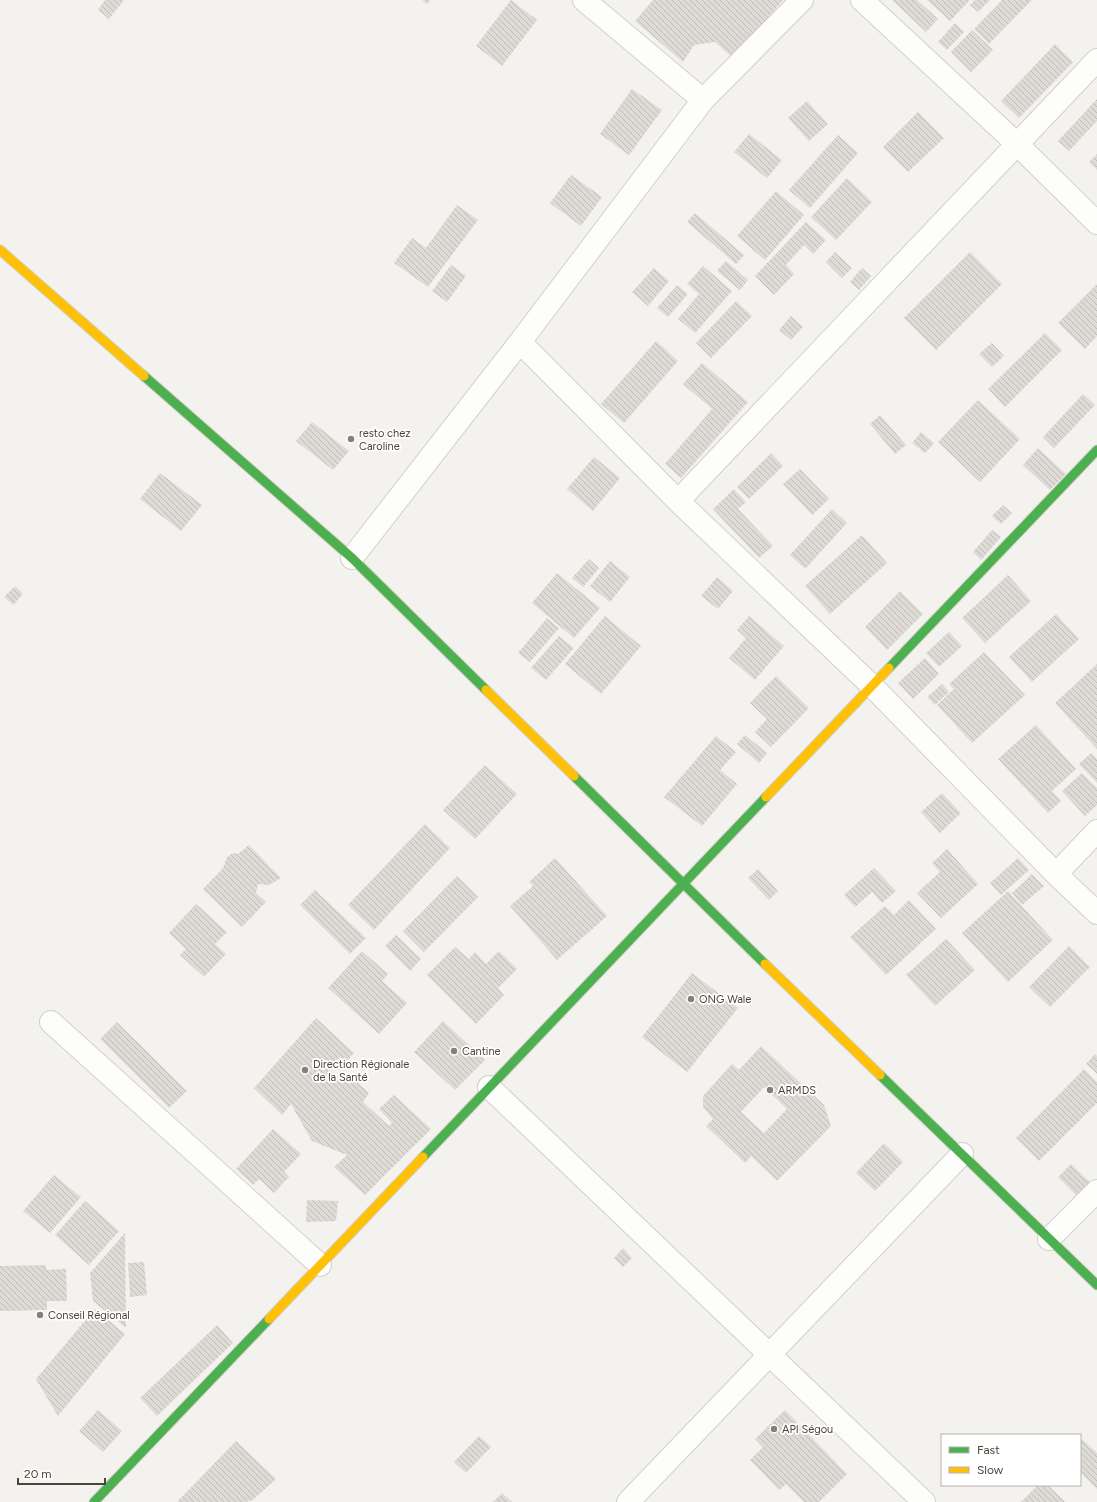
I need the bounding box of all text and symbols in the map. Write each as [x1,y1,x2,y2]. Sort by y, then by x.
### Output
place label: resto chez Caroline [359,427,411,453]
marker: resto chez Caroline [346,434,356,444]
place label: ONG Wale [699,993,751,1006]
marker: ONG Wale [686,994,696,1004]
place label: Cantine [462,1045,501,1058]
marker: Cantine [449,1046,459,1056]
place label: Direction Régionale de la Santé [313,1058,409,1084]
marker: Direction Régionale de la Santé [300,1065,310,1075]
place label: ARMDS [778,1084,816,1097]
marker: ARMDS [765,1085,775,1095]
place label: Conseil Régional [48,1309,130,1322]
marker: Conseil Régional [35,1310,45,1320]
place label: API Ségou [782,1423,833,1436]
marker: API Ségou [769,1424,779,1434]
legend [941,1434,1081,1486]
text: Fast [977,1443,1000,1457]
scale bar [18,1460,105,1486]
text: Slow [977,1463,1004,1477]
text: 20 m [24,1467,52,1481]

